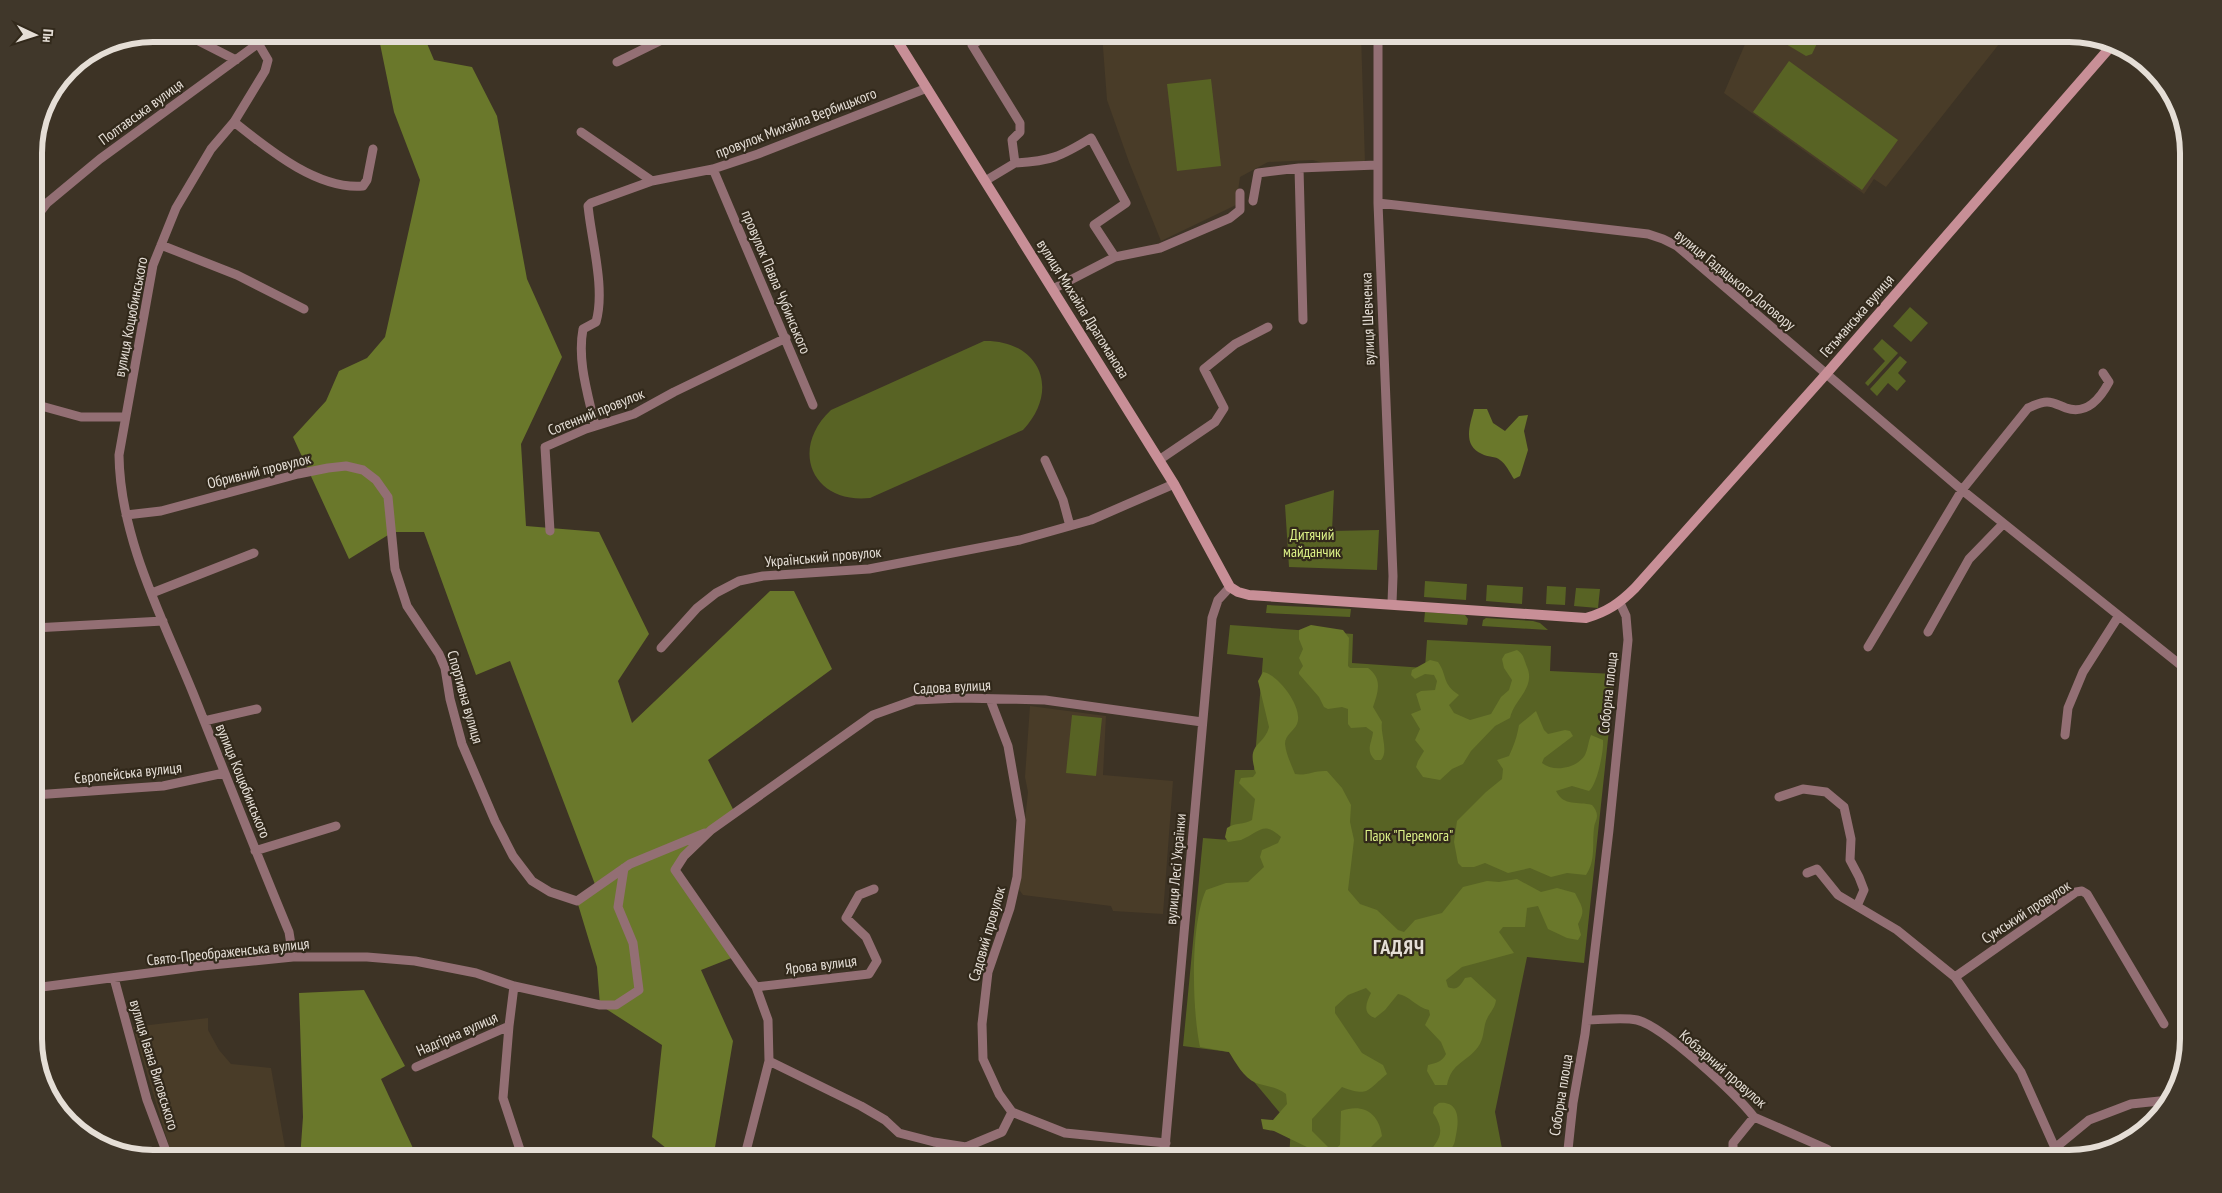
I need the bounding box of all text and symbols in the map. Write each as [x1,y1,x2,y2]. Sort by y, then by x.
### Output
north arrow [10,10,60,60]
text: Пн [39,29,57,43]
street label: Полтавська вулиця [95,74,187,149]
street label: провулок Михайла Вербицького [713,83,879,162]
street label: провулок Павла Чубинського [738,207,815,356]
street label: вулиця Гадяцького Договору [1671,225,1800,334]
street label: вулиця Михайла Драгоманова [1033,236,1134,382]
street label: вулиця Коцюбинського [110,255,151,378]
street label: Гетьманська вулиця [1815,270,1898,361]
street label: вулиця Шевченка [1356,272,1379,366]
street label: Сотенний провулок [545,384,647,440]
street label: Обривний провулок [205,448,313,493]
park label: Дитячий майданчик [1283,525,1341,561]
street label: Український провулок [764,542,882,571]
street label: Спортивна вулиця [443,648,488,746]
street label: Соборна площа [1594,651,1621,735]
street label: Садова вулиця [913,675,991,698]
street label: вулиця Коцюбинського [212,721,275,841]
street label: Європейська вулиця [73,757,183,788]
street label: вулиця Лесі Українки [1161,813,1190,925]
park label: Парк "Перемога" [1365,826,1453,845]
street label: Сумський провулок [1977,876,2074,948]
street label: Садовий провулок [964,884,1009,983]
street label: Свято-Преображенська вулиця [146,933,310,969]
district label: ГАДЯЧ [1373,934,1425,960]
street label: Ярова вулиця [784,951,858,978]
street label: вулиця Івана Виговського [126,997,183,1132]
street label: Надгірна вулиця [413,1007,501,1060]
street label: Кобзарний провулок [1676,1025,1771,1112]
street label: Соборна площа [1545,1053,1576,1137]

